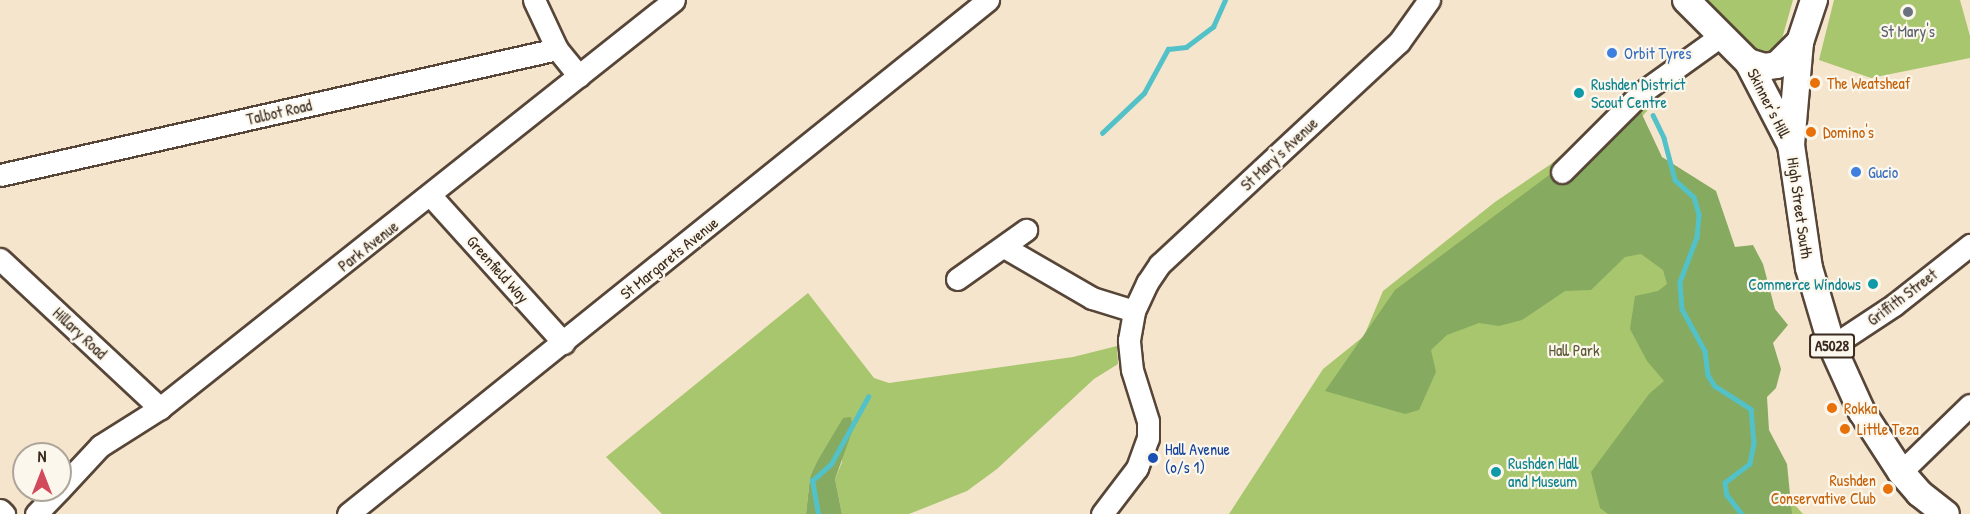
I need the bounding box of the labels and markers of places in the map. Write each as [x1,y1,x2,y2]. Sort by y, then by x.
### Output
marker: St Mary's [1901,5,1915,19]
place label: St Mary's [1881,21,1935,41]
place label: Orbit Tyres [1624,43,1691,63]
marker: Orbit Tyres [1605,46,1619,60]
place label: The Weatsheaf [1827,73,1911,93]
place label: Rushden District Scout Centre [1591,74,1685,112]
marker: The Weatsheaf [1808,76,1822,90]
marker: Rushden District Scout Centre [1572,86,1586,100]
place label: Domino's [1823,122,1874,142]
marker: Domino's [1804,125,1818,139]
place label: Gucio [1868,162,1898,182]
marker: Gucio [1849,165,1863,179]
place label: Commerce Windows [1748,274,1861,294]
marker: Commerce Windows [1866,277,1880,291]
place label: Rokka [1844,398,1877,418]
marker: Rokka [1825,401,1839,415]
place label: Little Teza [1857,419,1919,439]
marker: Little Teza [1838,422,1852,436]
place label: Hall Avenue (o/s 1) [1165,439,1230,477]
marker: Hall Avenue (o/s 1) [1146,451,1160,465]
place label: Rushden Hall and Museum [1508,453,1579,491]
marker: Rushden Hall and Museum [1489,465,1503,479]
place label: Rushden Conservative Club [1771,470,1876,508]
marker: Rushden Conservative Club [1881,482,1895,496]

